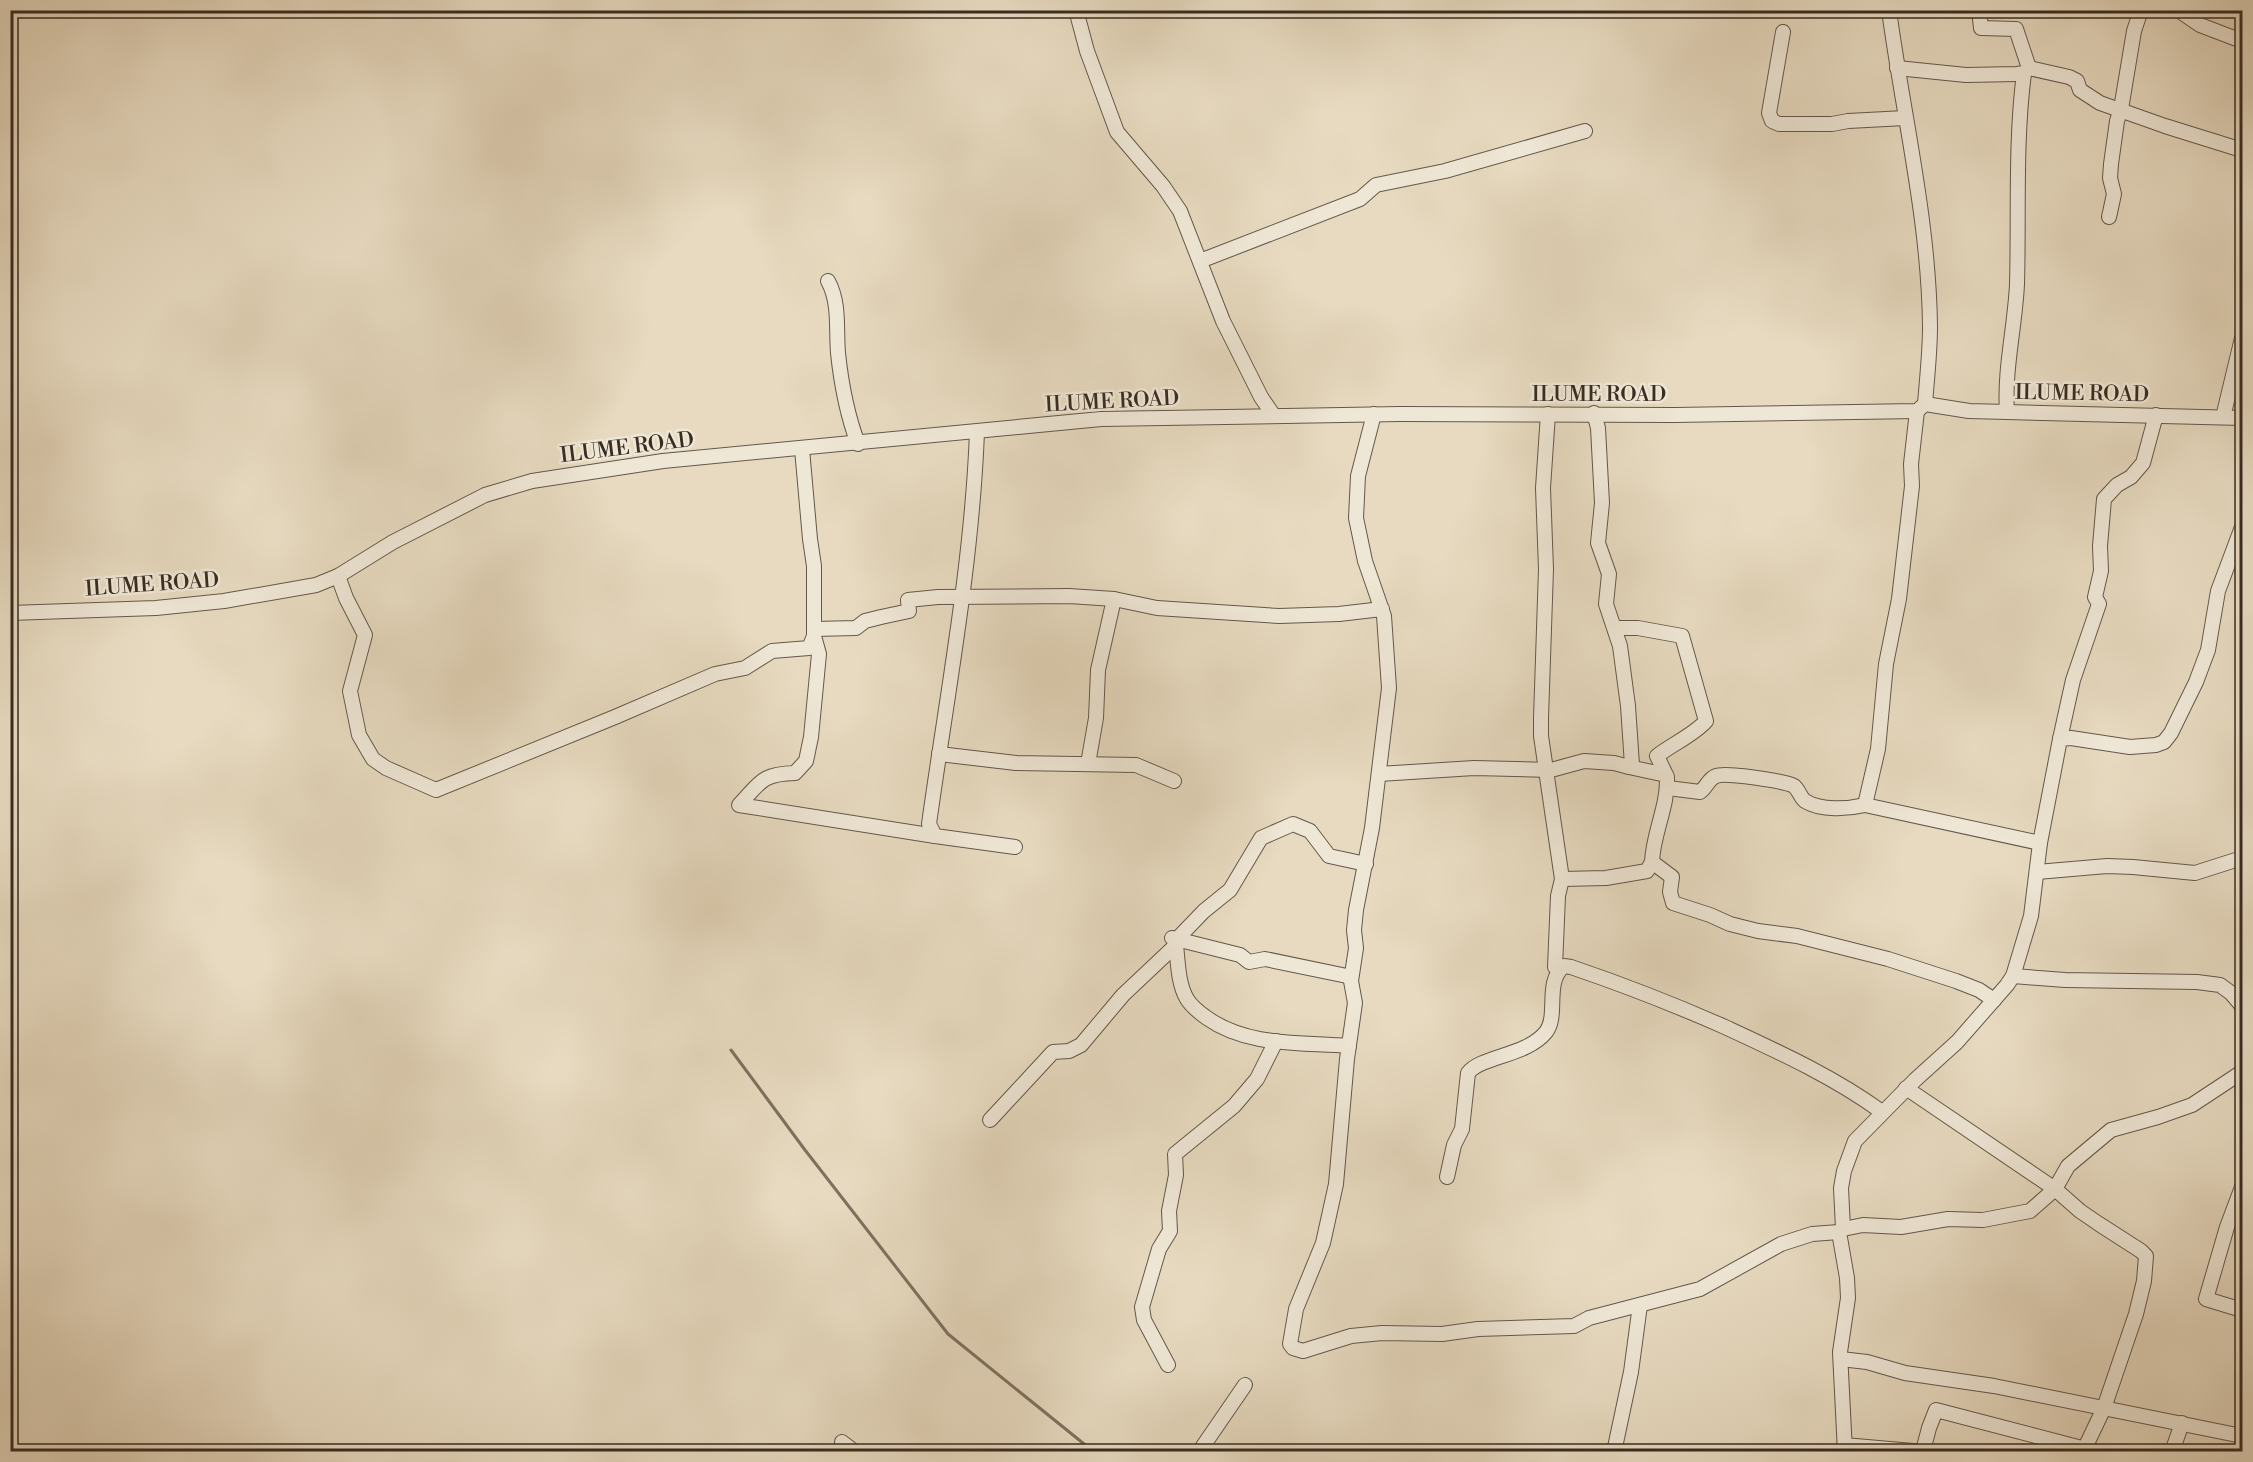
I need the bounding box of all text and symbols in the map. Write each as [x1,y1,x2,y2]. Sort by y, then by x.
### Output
street label: ILUME ROAD [2015,380,2149,408]
street label: ILUME ROAD [1532,382,1666,408]
street label: ILUME ROAD [1044,385,1180,418]
street label: ILUME ROAD [559,427,695,469]
street label: ILUME ROAD [84,567,220,603]

